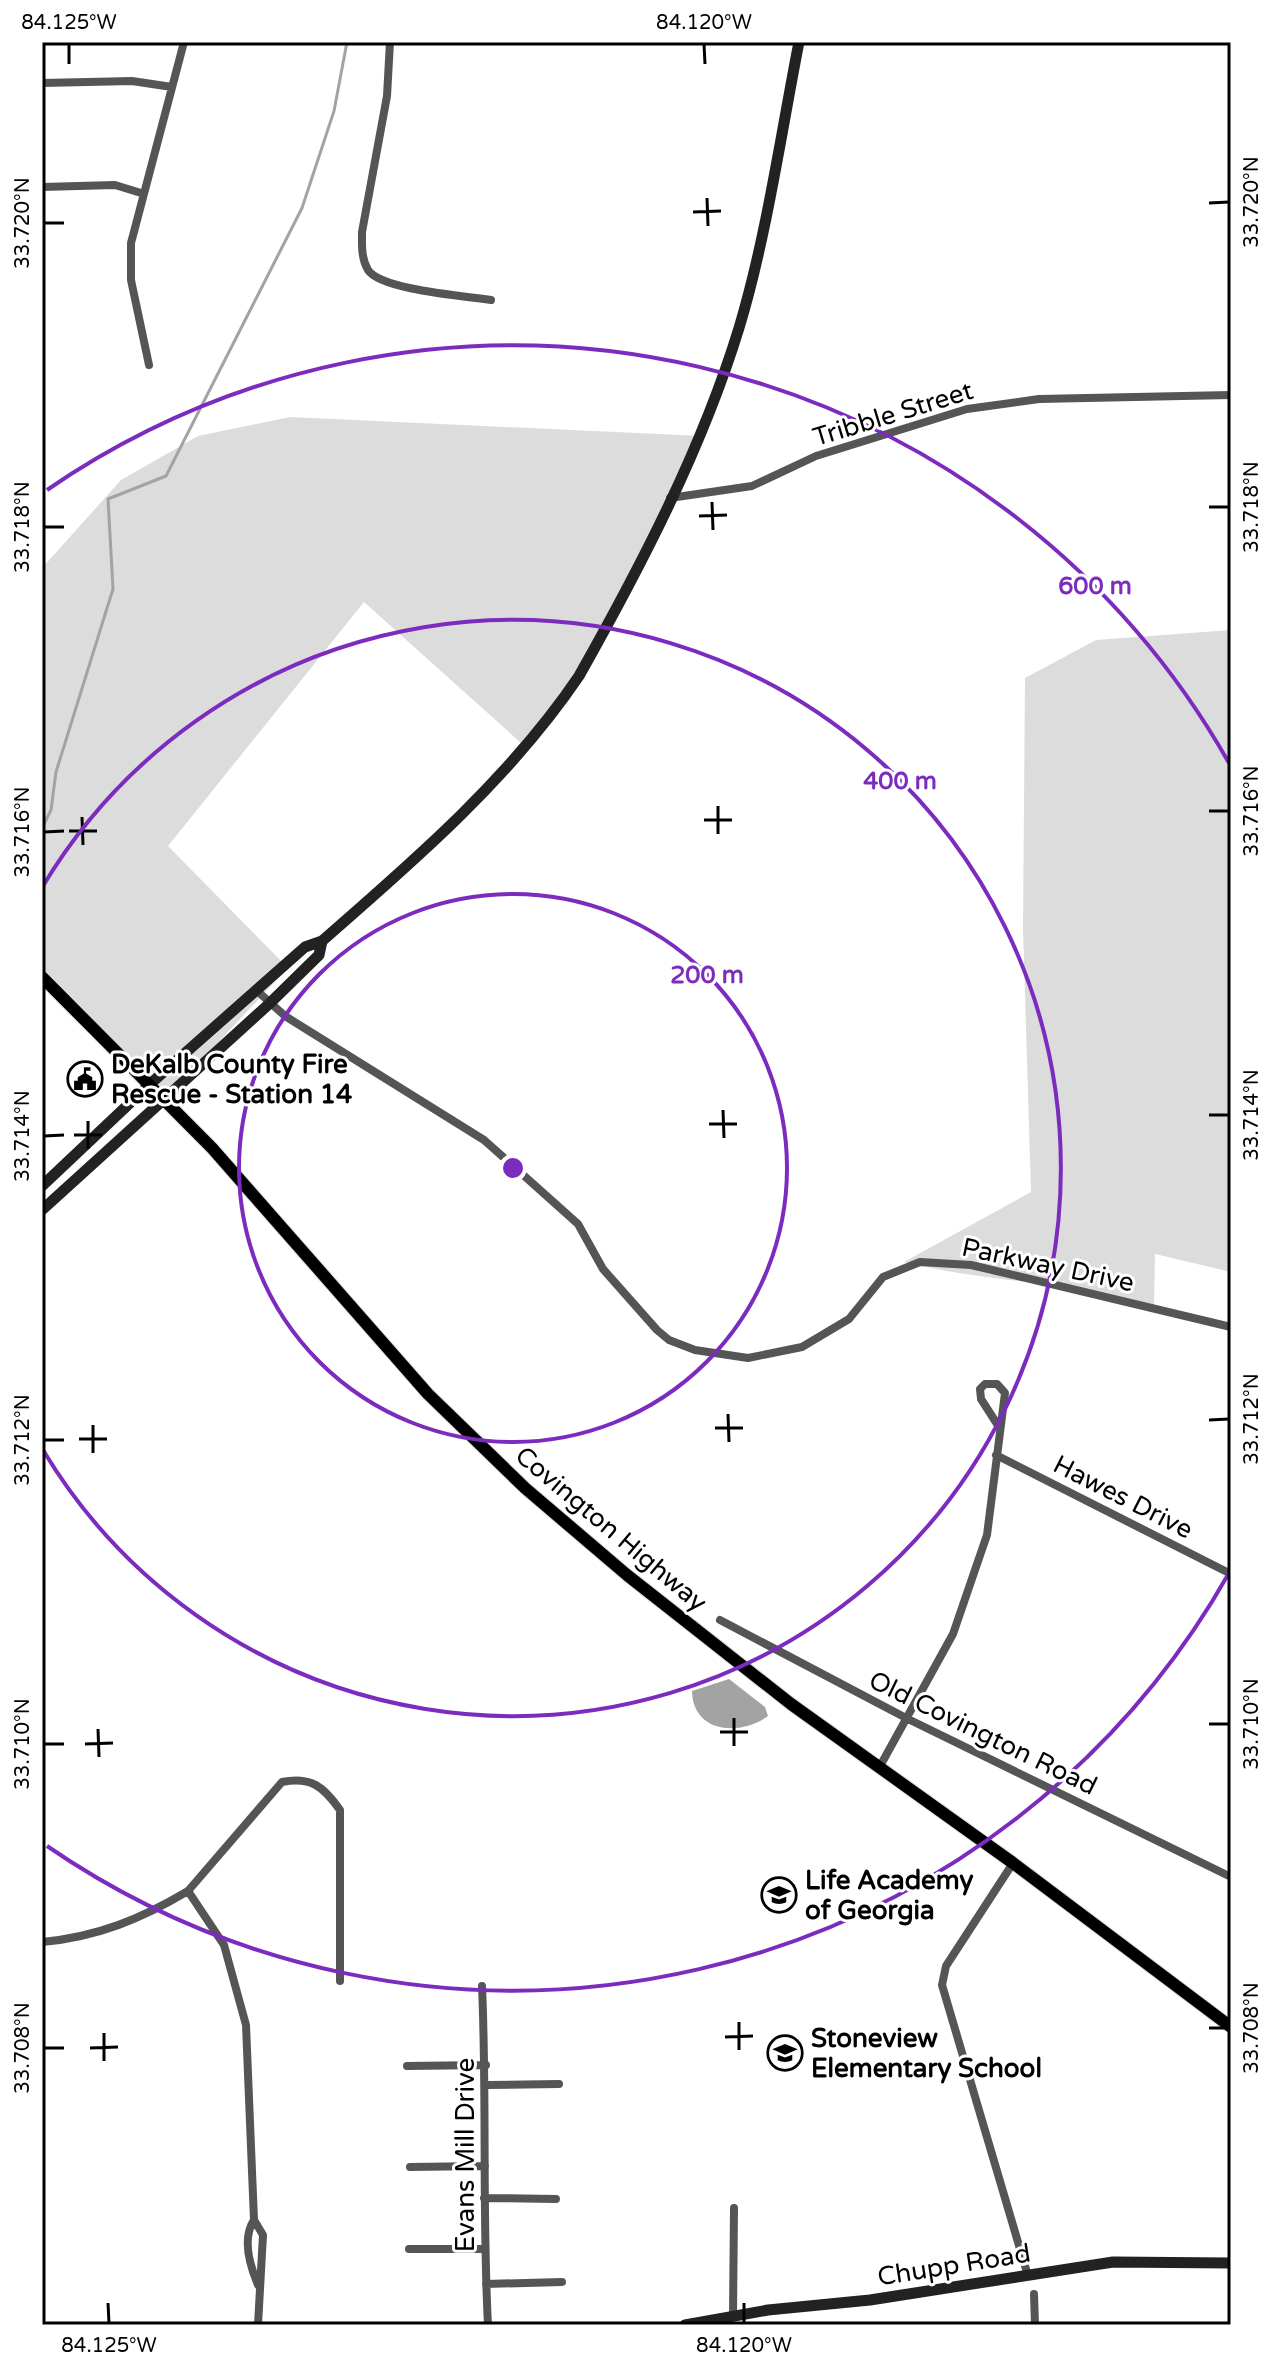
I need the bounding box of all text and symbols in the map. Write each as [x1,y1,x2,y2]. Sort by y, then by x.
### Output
text: 84.125°W [21,11,117,35]
text: 84.120°W [656,11,752,35]
text: 33.720°N [1240,156,1264,248]
text: 33.720°N [11,177,35,269]
street label: Tribble Street [809,375,977,453]
text: 33.718°N [1240,461,1264,553]
text: 33.718°N [11,481,35,573]
text: 600 m [1058,572,1132,601]
text: 33.716°N [1240,765,1264,857]
text: 400 m [863,767,937,796]
text: 33.716°N [11,786,35,878]
text: 200 m [670,961,744,990]
place label: DeKalb County Fire Rescue - Station 14 [111,1049,352,1110]
public building icon: DeKalb County Fire Rescue - Station 14 [66,1060,104,1098]
text: 33.714°N [1240,1069,1264,1161]
text: 33.714°N [11,1090,35,1182]
centre of rings [499,1154,527,1182]
street label: Parkway Drive [959,1232,1137,1298]
text: 33.712°N [1240,1373,1264,1465]
text: 33.712°N [11,1394,35,1486]
street label: Covington Highway [509,1440,713,1618]
street label: Hawes Drive [1048,1449,1198,1545]
street label: Old Covington Road [864,1664,1102,1802]
text: 33.710°N [1240,1678,1264,1770]
text: 33.710°N [11,1698,35,1790]
place label: Life Academy of Georgia [805,1865,973,1926]
school or university icon: Life Academy of Georgia [760,1876,798,1914]
text: 33.708°N [1240,1982,1264,2074]
text: 33.708°N [11,2002,35,2094]
place label: Stoneview Elementary School [811,2023,1042,2084]
school or university icon: Stoneview Elementary School [766,2034,804,2072]
street label: Evans Mill Drive [450,2058,481,2252]
street label: Chupp Road [875,2238,1033,2292]
text: 84.125°W [61,2334,157,2358]
text: 84.120°W [696,2334,792,2358]

